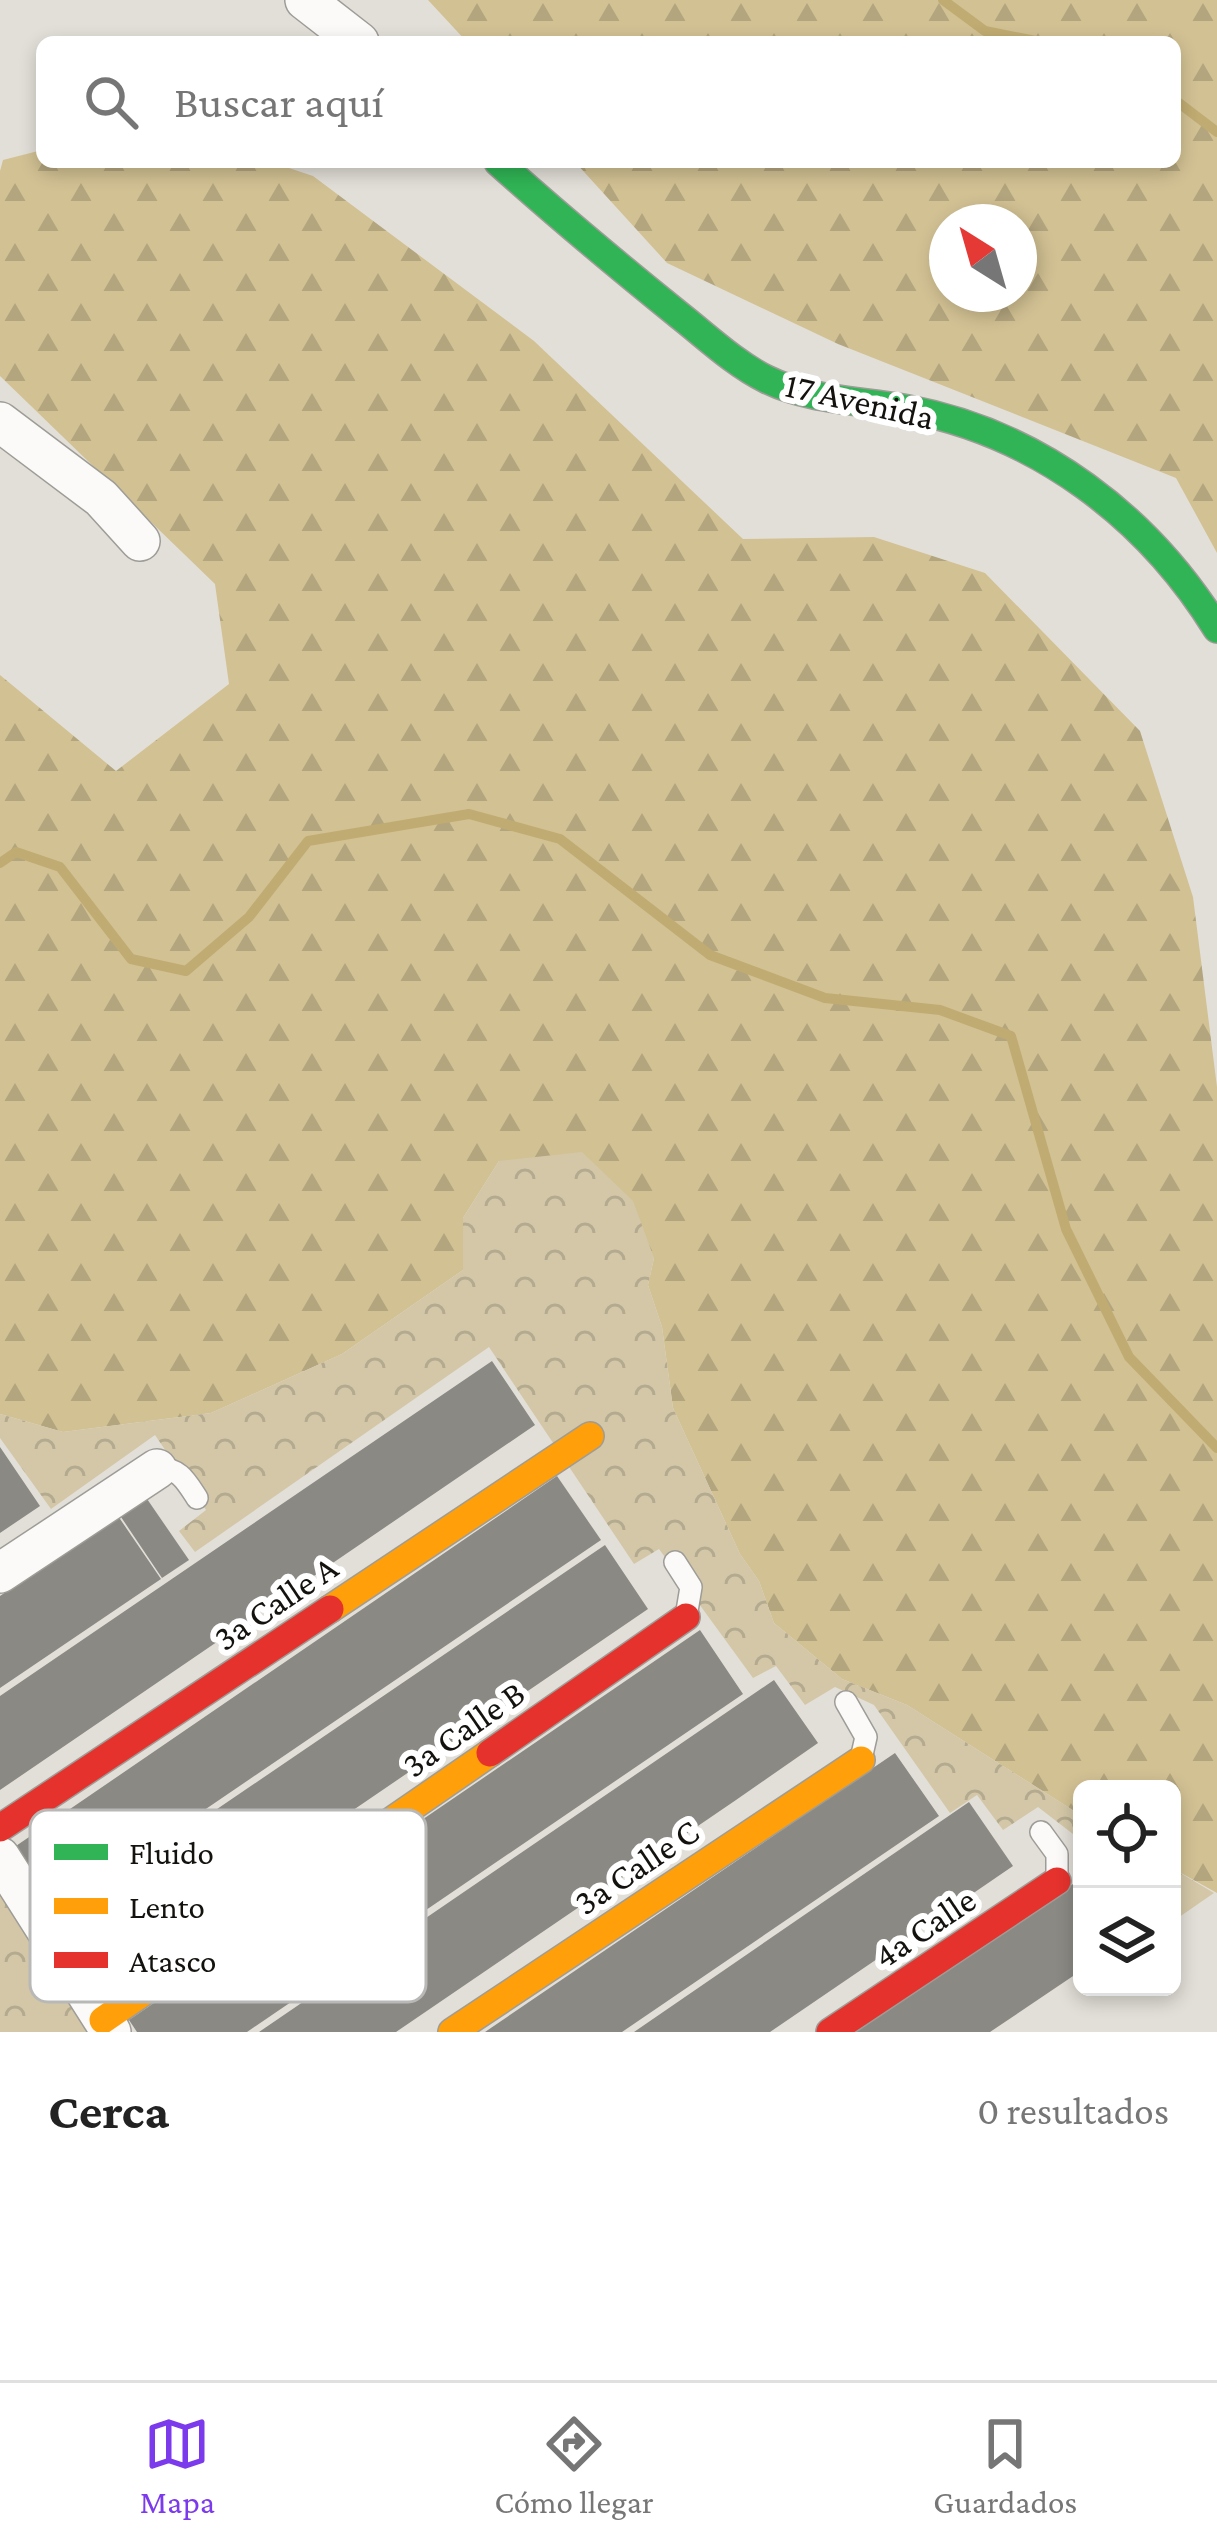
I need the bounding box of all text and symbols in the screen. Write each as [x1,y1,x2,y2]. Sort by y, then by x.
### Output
search box [36,36,1181,168]
icon: search [78,69,144,135]
text: Buscar aquí [174,77,384,127]
north arrow [929,204,1037,312]
street label: 17 Avenida [781,364,938,437]
street label: 3a Calle A [206,1547,345,1659]
street label: 3a Calle B [395,1672,532,1785]
map controls [1073,1780,1181,1996]
button: locate [1073,1780,1181,1888]
legend [30,1810,426,2002]
street label: 3a Calle C [567,1811,706,1923]
text: Fluido [129,1834,214,1871]
street label: 4a Calle [866,1879,983,1976]
text: Lento [129,1888,205,1925]
button: layers [1073,1888,1181,1996]
text: Atasco [129,1942,216,1979]
text: Cerca [48,2082,169,2139]
text: 0 resultados [977,2089,1169,2132]
tab: Mapa [140,2411,215,2520]
tab: Cómo llegar [494,2411,654,2520]
tab: Guardados [933,2411,1077,2520]

